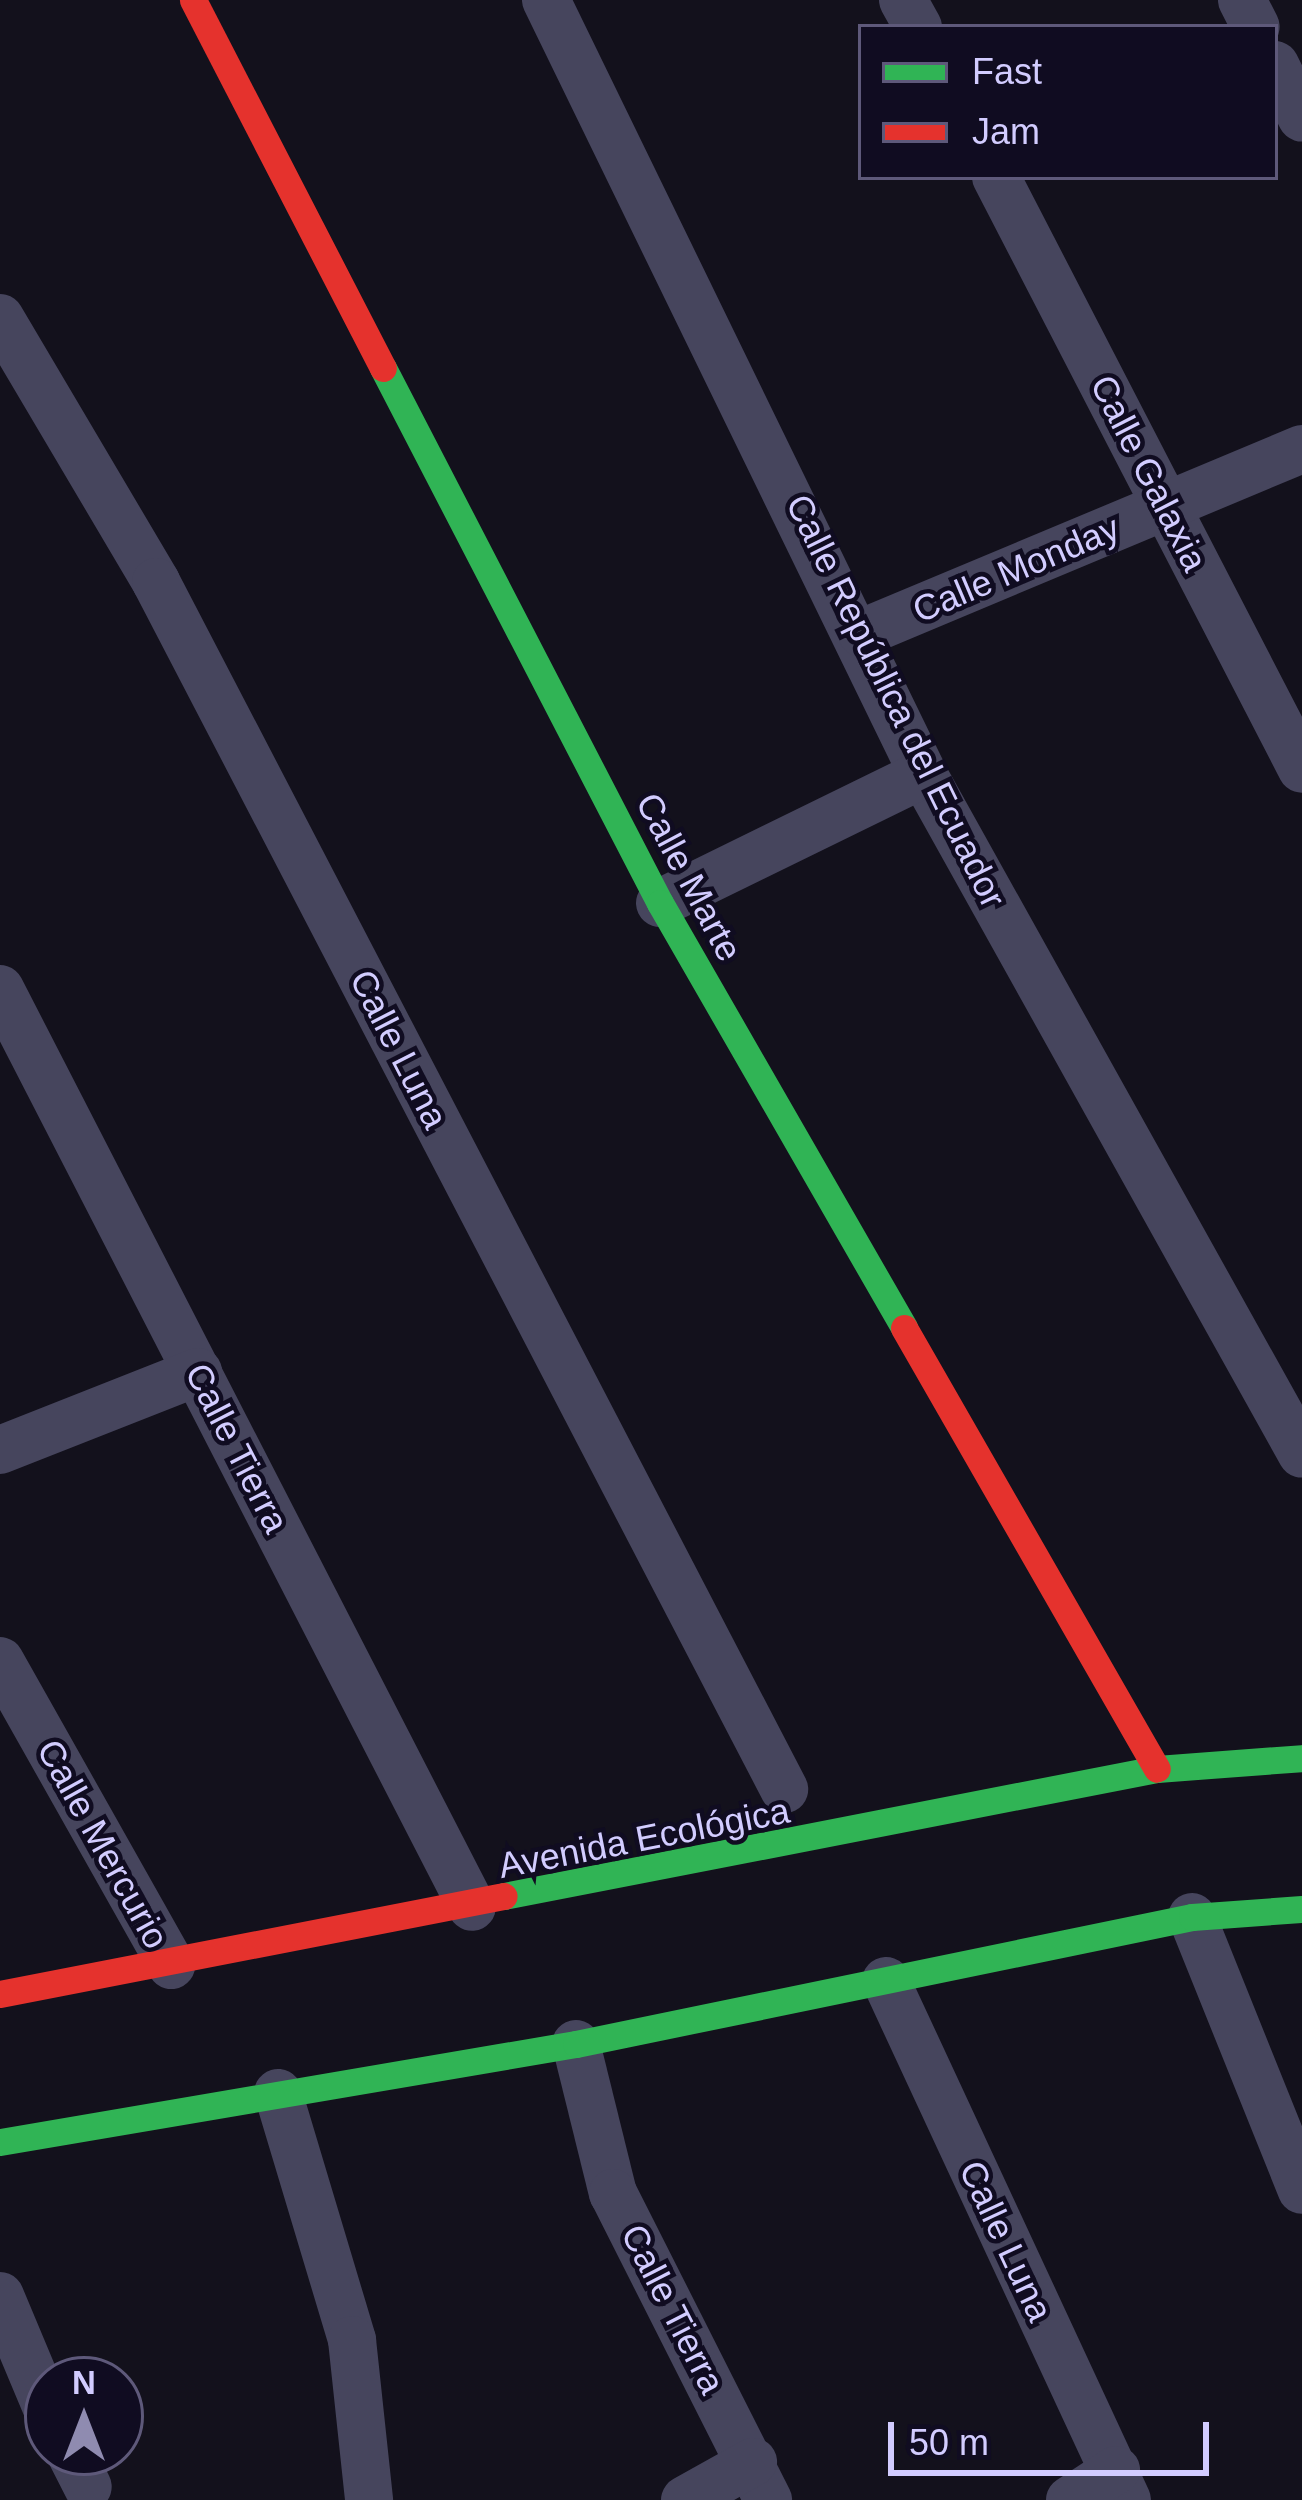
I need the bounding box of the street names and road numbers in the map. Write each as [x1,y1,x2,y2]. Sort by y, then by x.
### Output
street label: Calle Galaxia [1081,368,1217,578]
street label: Calle República del Ecuador [777,487,1015,915]
street label: Calle Monday [906,506,1126,632]
street label: Calle Marte [627,786,751,968]
street label: Calle Luna [341,963,457,1135]
street label: Calle Tierra [176,1356,298,1540]
street label: Calle Mercurio [28,1732,178,1956]
street label: Avenida Ecológica [495,1789,793,1887]
street label: Calle Luna [950,2154,1062,2328]
street label: Calle Tierra [612,2217,734,2401]

